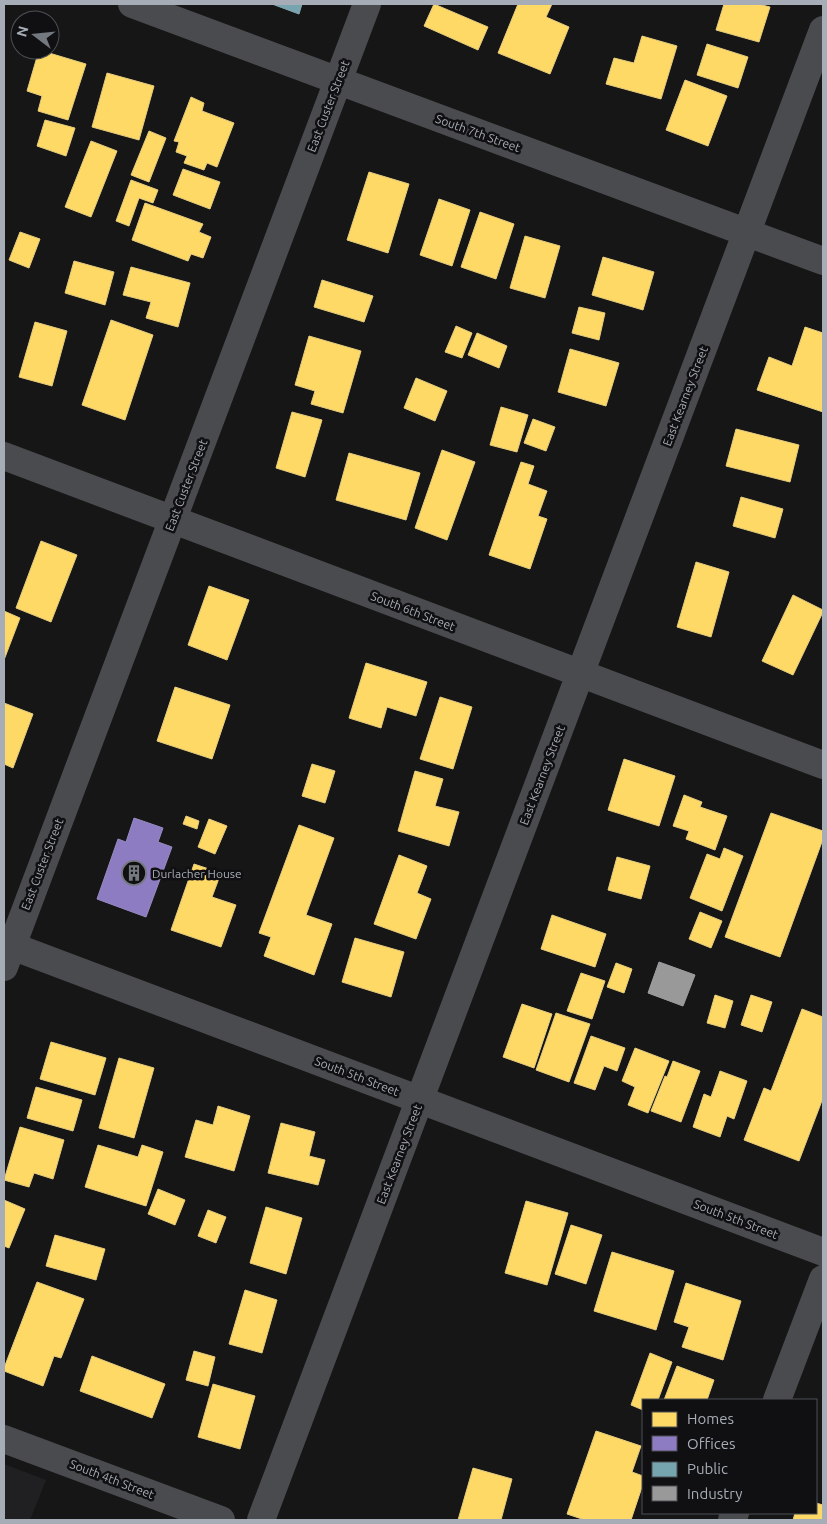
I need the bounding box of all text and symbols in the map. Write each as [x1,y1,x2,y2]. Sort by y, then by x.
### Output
north arrow [10,10,60,60]
text: N [13,24,32,39]
street label: East Custer Street [305,58,352,154]
street label: South 7th Street [434,112,522,154]
street label: East Kearney Street [660,344,710,448]
street label: East Custer Street [163,437,210,533]
street label: South 6th Street [369,589,457,633]
street label: East Kearney Street [517,723,567,827]
street label: East Custer Street [19,816,66,912]
building icon: Durlacher House [121,860,147,886]
place label: Durlacher House [152,867,242,880]
street label: South 5th Street [313,1054,401,1098]
street label: East Kearney Street [374,1102,424,1206]
street label: South 5th Street [692,1197,780,1241]
legend [642,1399,817,1514]
text: Homes [687,1410,734,1427]
text: Offices [687,1435,735,1452]
street label: South 4th Street [68,1457,156,1501]
text: Public [687,1460,728,1477]
text: Industry [687,1485,742,1502]

